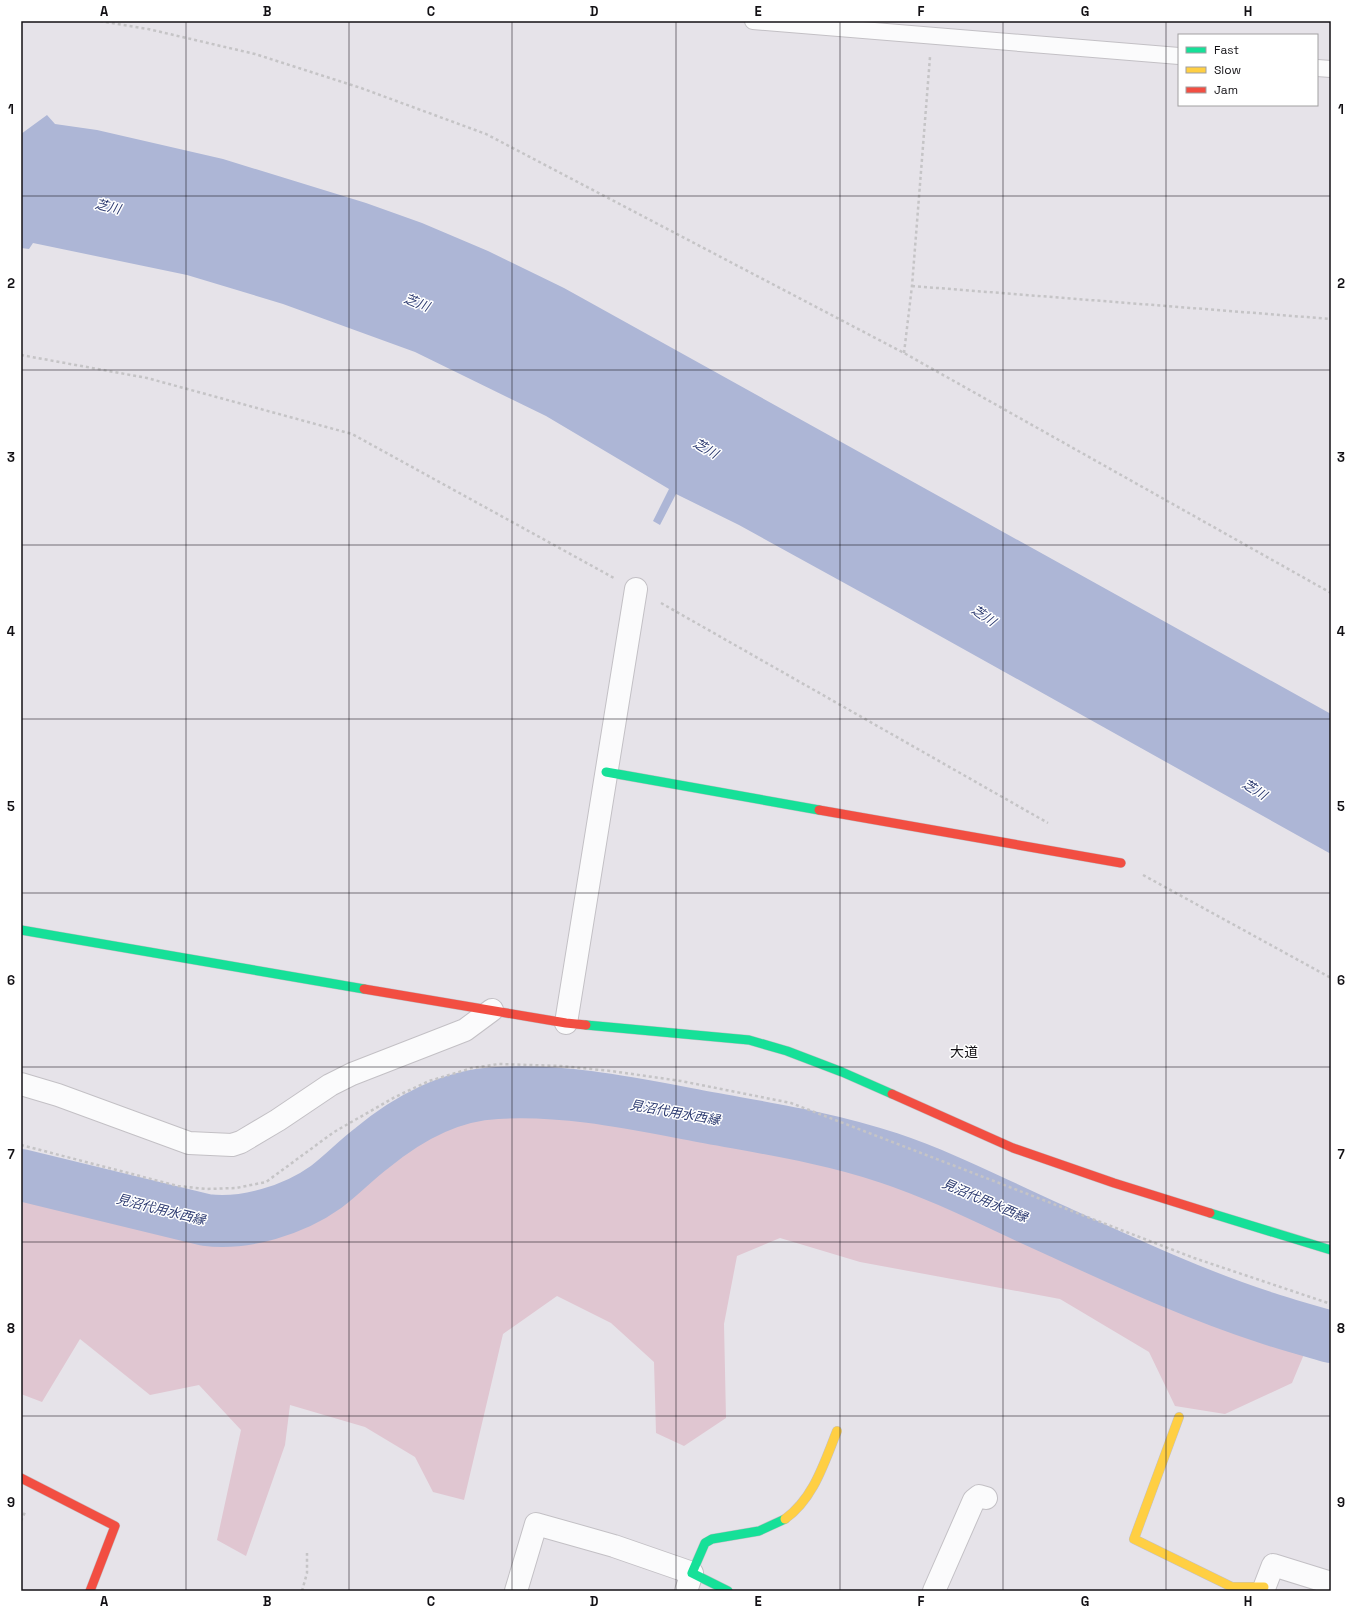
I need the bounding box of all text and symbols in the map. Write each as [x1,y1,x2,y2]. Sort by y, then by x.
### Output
text: A [100,3,109,20]
text: B [263,3,272,20]
text: C [427,3,435,20]
text: D [590,3,599,20]
text: E [754,3,762,20]
text: F [918,3,925,20]
text: G [1081,3,1089,20]
text: H [1244,3,1252,20]
legend [1178,34,1318,106]
text: Fast [1214,42,1239,58]
text: Slow [1214,62,1241,78]
text: Jam [1214,82,1238,98]
text: 1 [8,101,14,118]
text: 1 [1338,101,1344,118]
water label: 芝川 [93,195,124,218]
text: 2 [7,275,15,292]
text: 2 [1337,275,1345,292]
water label: 芝川 [402,290,434,316]
water label: 芝川 [690,435,723,463]
text: 3 [7,449,15,466]
text: 3 [1337,449,1345,466]
water label: 芝川 [968,601,1001,631]
text: 4 [7,623,15,640]
text: 4 [1337,623,1345,640]
water label: 芝川 [1239,775,1272,805]
text: 5 [7,798,15,815]
text: 5 [1337,798,1345,815]
text: 6 [7,972,15,989]
text: 6 [1337,972,1345,989]
district label: 大道 [950,1043,978,1061]
water label: 見沼代用水西縁 [629,1096,723,1129]
text: 7 [7,1146,15,1163]
text: 7 [1337,1146,1345,1163]
water label: 見沼代用水西縁 [940,1175,1032,1227]
water label: 見沼代用水西縁 [115,1190,209,1229]
text: 8 [7,1320,15,1337]
text: 8 [1337,1320,1345,1337]
text: 9 [7,1494,15,1511]
text: 9 [1337,1494,1345,1511]
text: A [100,1593,109,1610]
text: B [263,1593,272,1610]
text: C [427,1593,435,1610]
text: D [590,1593,599,1610]
text: E [754,1593,762,1610]
text: F [918,1593,925,1610]
text: G [1081,1593,1089,1610]
text: H [1244,1593,1252,1610]

